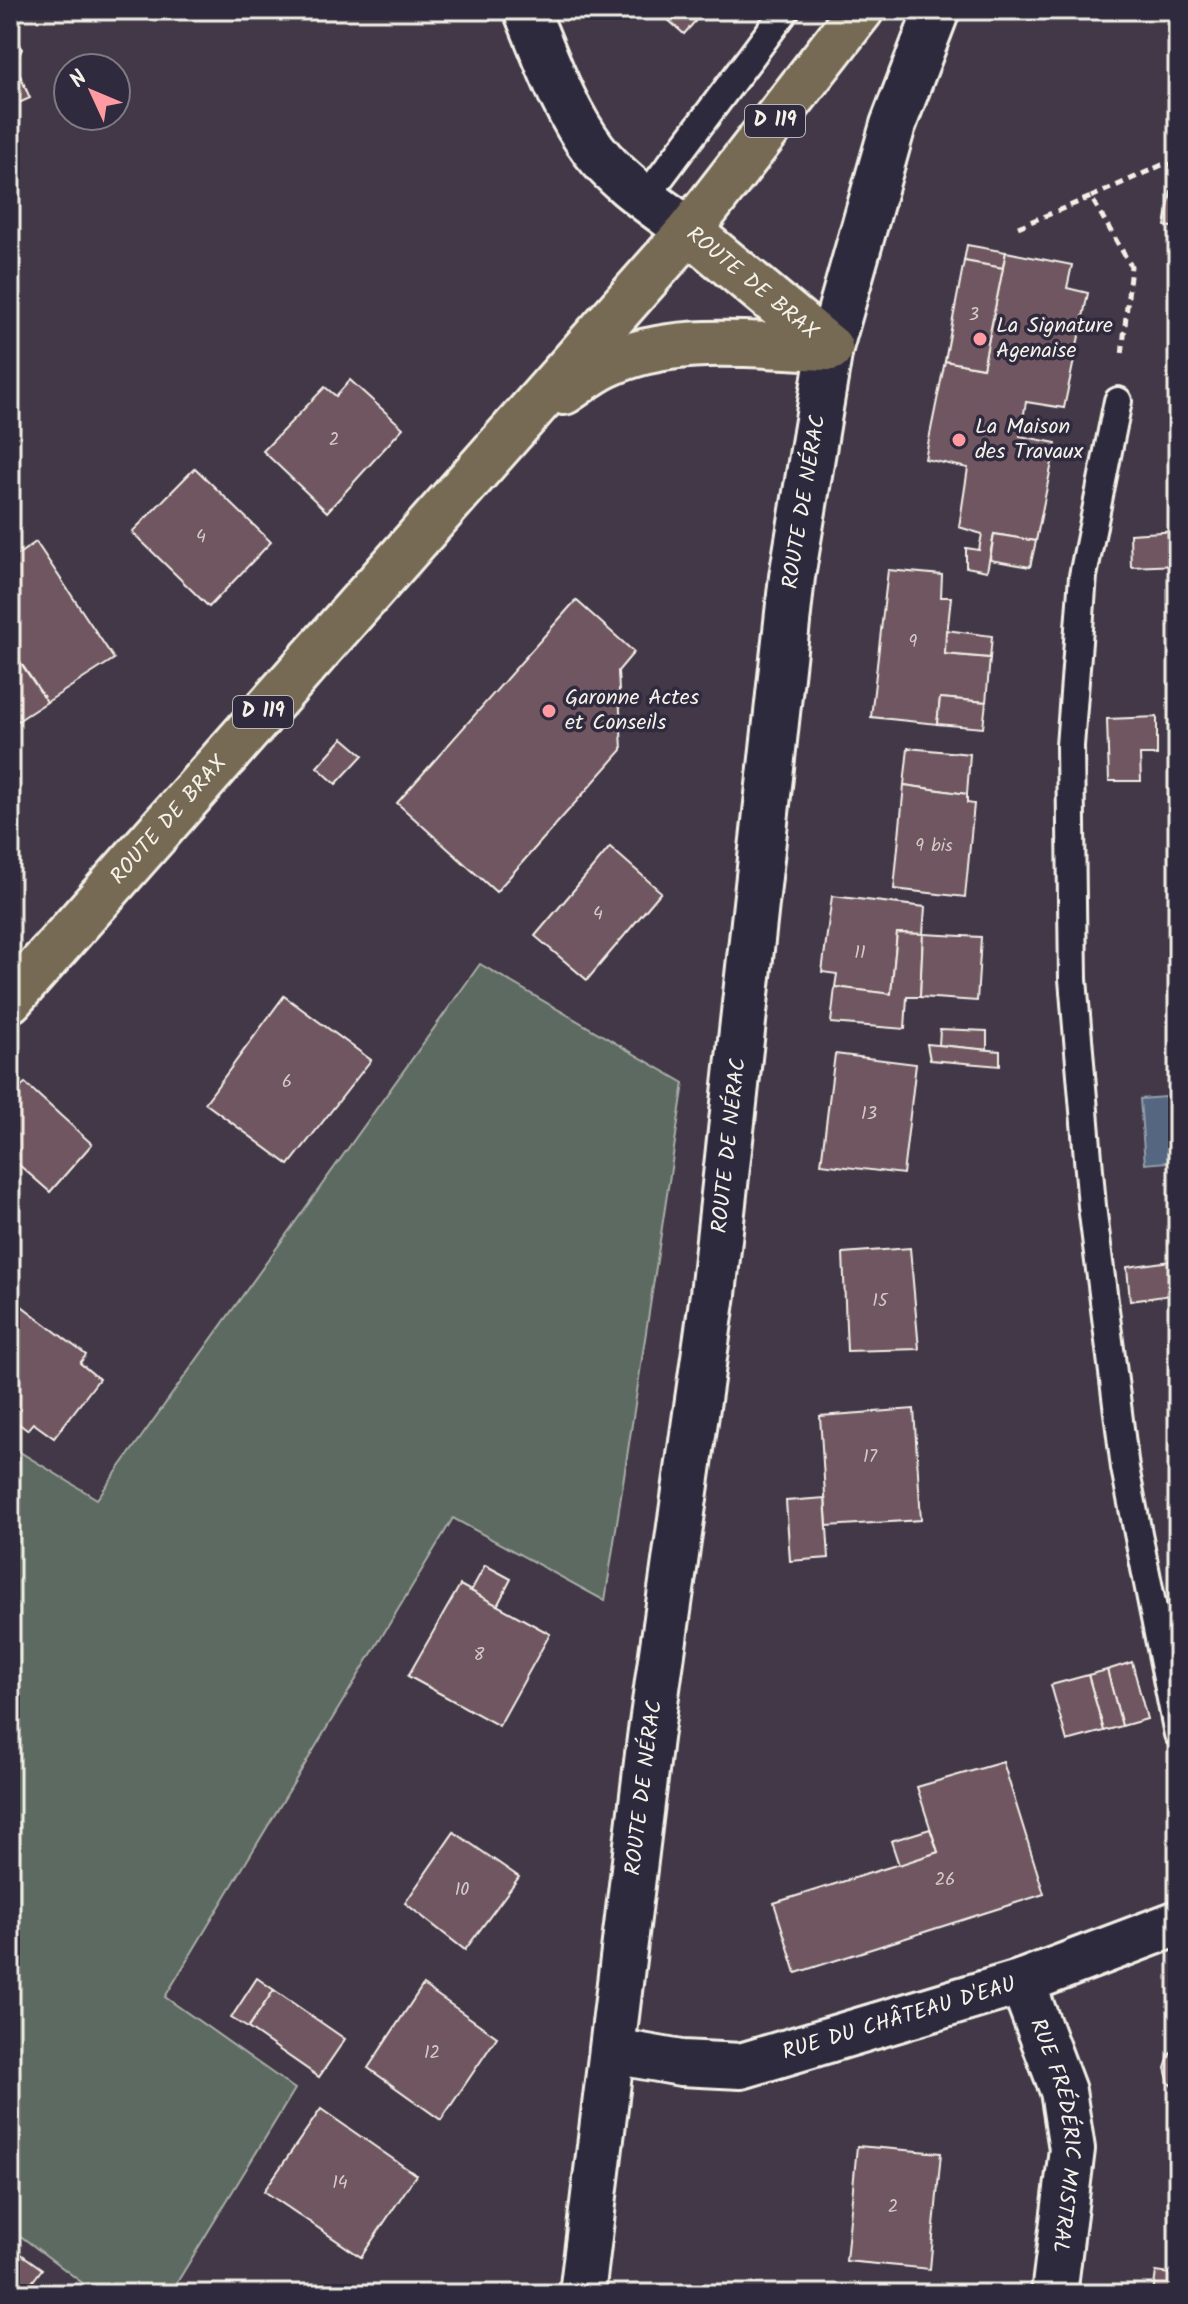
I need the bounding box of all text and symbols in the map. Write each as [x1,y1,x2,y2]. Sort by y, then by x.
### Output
north arrow [52,52,132,132]
text: N [62,63,97,97]
road number: D 119 [745,105,805,137]
street label: ROUTE DE BRAX [678,218,826,349]
house number: 3 [969,301,979,330]
place label: La Signature Agenaise [996,309,1113,369]
marker: La Signature Agenaise [971,330,989,348]
place label: La Maison des Travaux [975,410,1084,470]
street label: ROUTE DE NÉRAC [773,412,836,591]
house number: 2 [329,426,339,455]
marker: La Maison des Travaux [950,431,968,449]
house number: 4 [196,523,206,552]
house number: 9 [909,628,918,657]
place label: Garonne Actes et Conseils [565,681,700,741]
road number: D 119 [233,696,293,728]
marker: Garonne Actes et Conseils [540,702,558,720]
street label: ROUTE DE BRAX [102,747,236,893]
house number: 9 bis [915,832,953,861]
house number: 4 [593,900,603,929]
house number: 11 [854,939,866,968]
street label: ROUTE DE NÉRAC [702,1056,756,1235]
house number: 6 [282,1068,292,1097]
house number: 13 [861,1100,877,1129]
house number: 15 [872,1287,889,1316]
house number: 17 [863,1443,878,1472]
house number: 8 [474,1641,485,1670]
street label: ROUTE DE NÉRAC [616,1698,673,1877]
house number: 26 [935,1866,955,1895]
house number: 10 [455,1876,469,1905]
street label: RUE DU CHÂTEAU D'EAU [778,1967,1020,2070]
street label: RUE FRÉDÉRIC MISTRAL [1020,2013,1090,2255]
house number: 12 [424,2039,440,2068]
house number: 14 [332,2169,348,2198]
house number: 2 [888,2193,898,2222]

